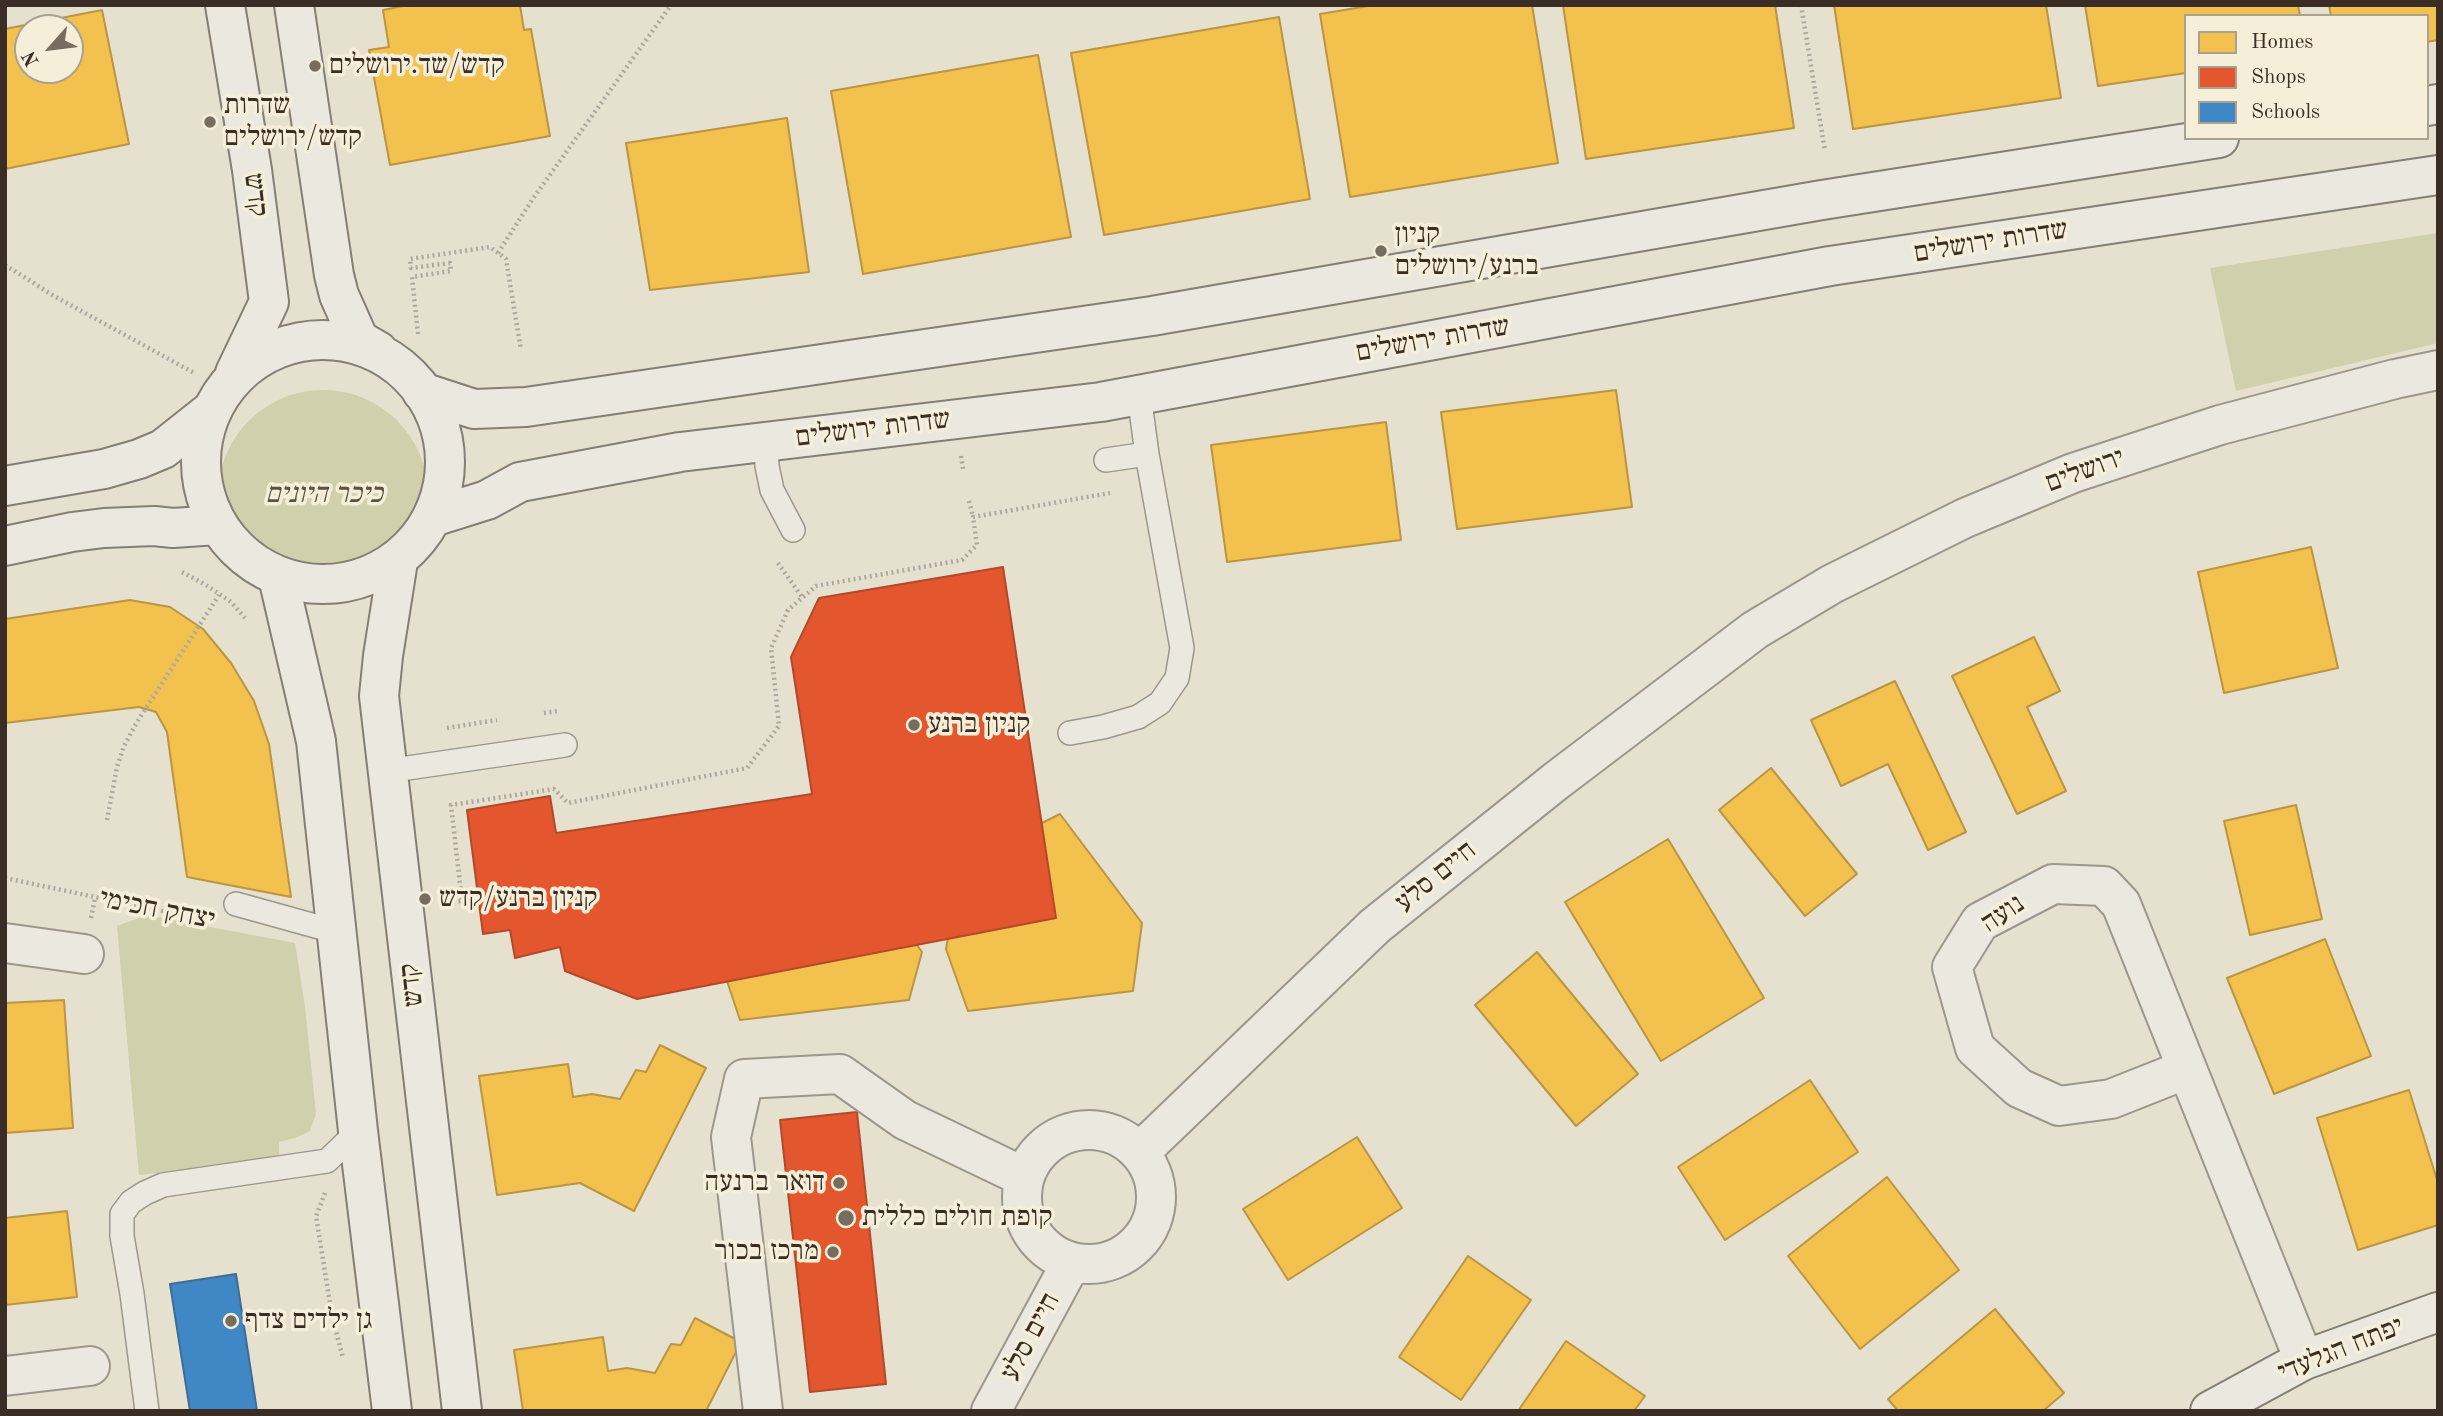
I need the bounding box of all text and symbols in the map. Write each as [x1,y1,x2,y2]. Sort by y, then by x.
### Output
north arrow [14,14,84,84]
legend [2184,14,2429,140]
text: Homes [2251,32,2313,53]
text: N [20,47,44,69]
place label: קדש/שד.ירושלים [329,49,505,83]
marker: קדש/שד.ירושלים [307,58,323,74]
text: Shops [2251,67,2306,88]
place label: שדרות קדש/ירושלים [224,89,362,155]
text: Schools [2251,102,2320,123]
marker: שדרות קדש/ירושלים [202,114,218,130]
street label: קדש [236,171,274,219]
street label: שדרות ירושלים [1911,213,2071,271]
place label: קניון ברנע/ירושלים [1395,218,1539,284]
marker: קניון ברנע/ירושלים [1373,243,1389,259]
street label: שדרות ירושלים [1353,310,1513,370]
street label: שדרות ירושלים [794,403,952,455]
street label: ירושלים [2041,441,2129,501]
park label: כיכר היונים [265,478,383,512]
place label: קניון ברנע [928,708,1030,742]
marker: קניון ברנע [906,717,922,733]
street label: חיים סלע [1389,834,1483,920]
street label: יצחק חכימי [96,882,218,938]
place label: קניון ברנע/קדש [439,882,598,916]
street label: נועה [1975,887,2031,941]
marker: קניון ברנע/קדש [417,891,433,907]
street label: קדש [393,961,431,1009]
place label: דואר ברנעה [704,1166,825,1200]
marker: דואר ברנעה [831,1175,847,1191]
place label: קופת חולים כללית [862,1201,1052,1235]
marker: קופת חולים כללית [836,1208,856,1228]
place label: מרכז בכור [714,1235,819,1269]
marker: מרכז בכור [825,1244,841,1260]
street label: חיים סלע [994,1287,1068,1387]
place label: גן ילדים צדף [245,1304,373,1338]
street label: יפתח הגלעדי [2273,1310,2409,1390]
marker: גן ילדים צדף [223,1313,239,1329]

